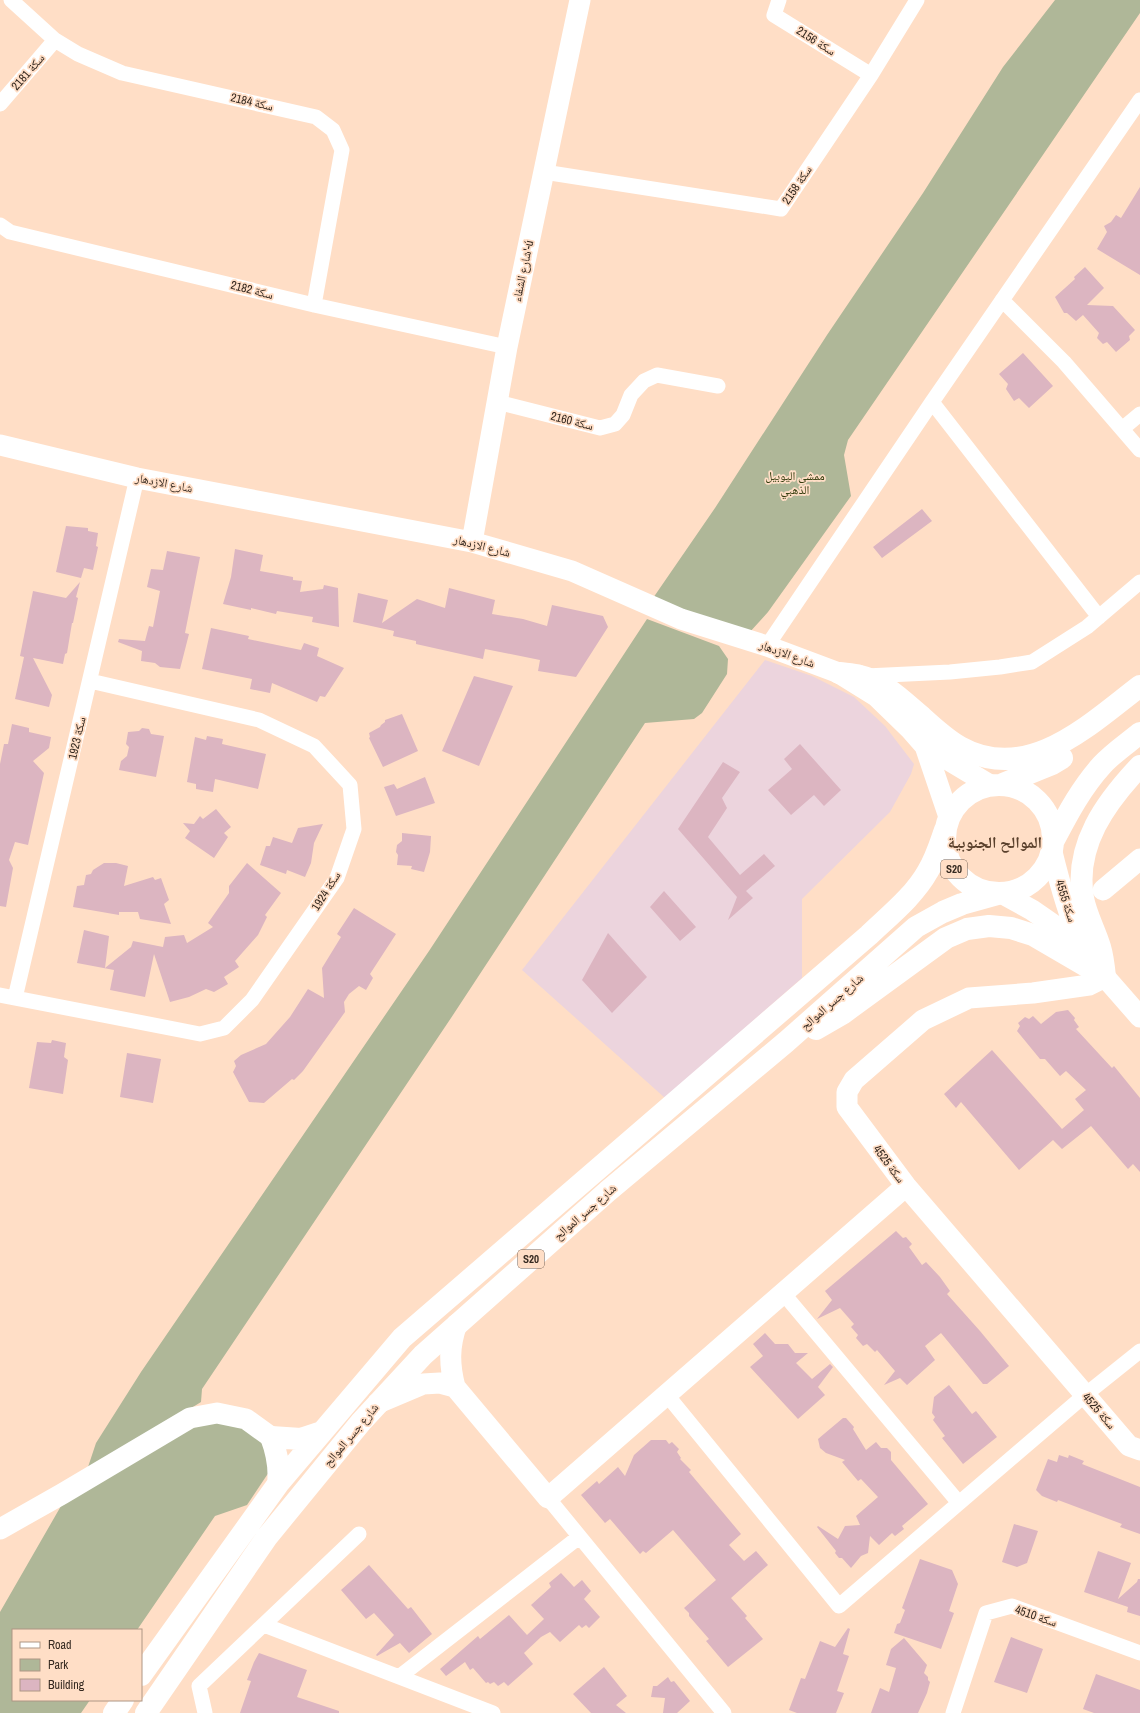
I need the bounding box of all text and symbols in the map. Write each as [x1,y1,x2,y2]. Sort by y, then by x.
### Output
street label: سكة 2156 [793,23,839,59]
street label: سكة 2181 [8,50,48,94]
street label: سكة 2184 [229,89,275,115]
street label: سكة 2158 [778,162,816,207]
street label: شارع الشفاء'-ú [509,239,537,303]
street label: سكة 2182 [229,277,275,303]
street label: سكة 2160 [549,408,595,434]
park label: ممشى اليوبيل الذهبي [765,468,825,500]
street label: شارع الازدهار [133,469,194,496]
street label: شارع الازدهار [451,531,512,561]
street label: شارع الازدهار [756,636,817,671]
street label: سكة 1923 [64,715,90,761]
district label: الموالح الجنوبية [948,831,1042,853]
road number: S20 [941,860,967,878]
street label: سكة 1924 [308,868,344,914]
street label: سكة 4555 [1052,878,1080,924]
street label: شارع جسر الموالح [797,970,867,1034]
street label: سكة 4525 [870,1142,909,1186]
street label: شارع جسر الموالح [550,1180,620,1244]
road number: S20 [518,1250,544,1268]
street label: سكة 4525 [1079,1389,1119,1433]
street label: شارع جسر الموالح [320,1400,382,1470]
street label: سكة 4510 [1013,1601,1059,1631]
legend [12,1629,142,1701]
text: Road [48,1637,72,1653]
text: Park [48,1657,68,1673]
text: Building [48,1677,85,1693]

